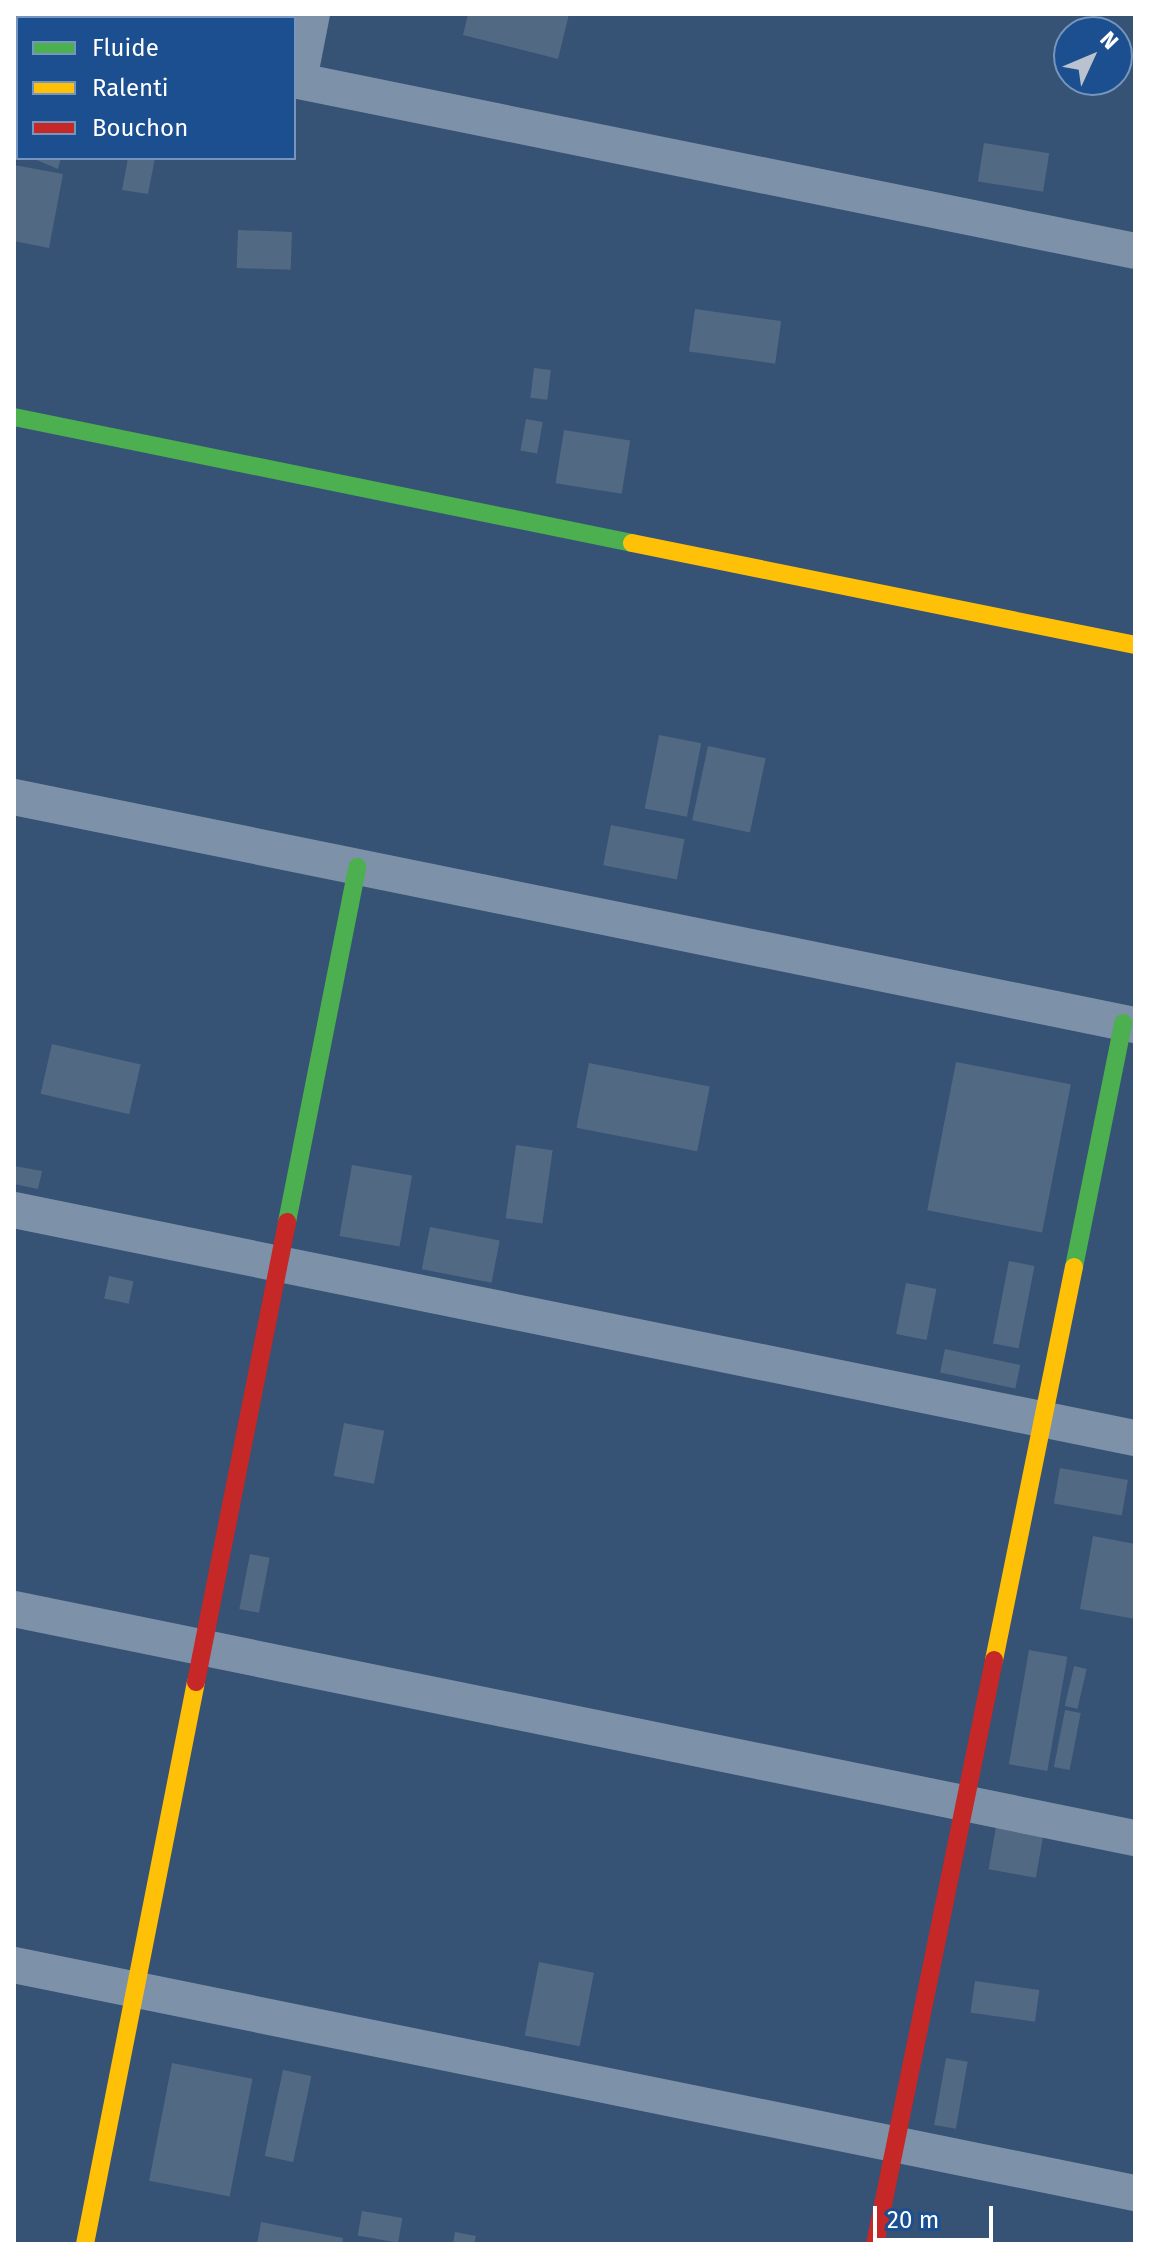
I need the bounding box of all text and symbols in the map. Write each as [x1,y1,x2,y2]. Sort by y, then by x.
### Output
legend [16,16,296,160]
north arrow [1053,16,1133,96]
text: N [1094,26,1124,55]
text: Fluide [92,34,159,62]
text: Ralenti [92,74,169,102]
text: Bouchon [92,114,188,142]
scale bar [877,2190,997,2240]
text: 20 m [887,2206,939,2234]

